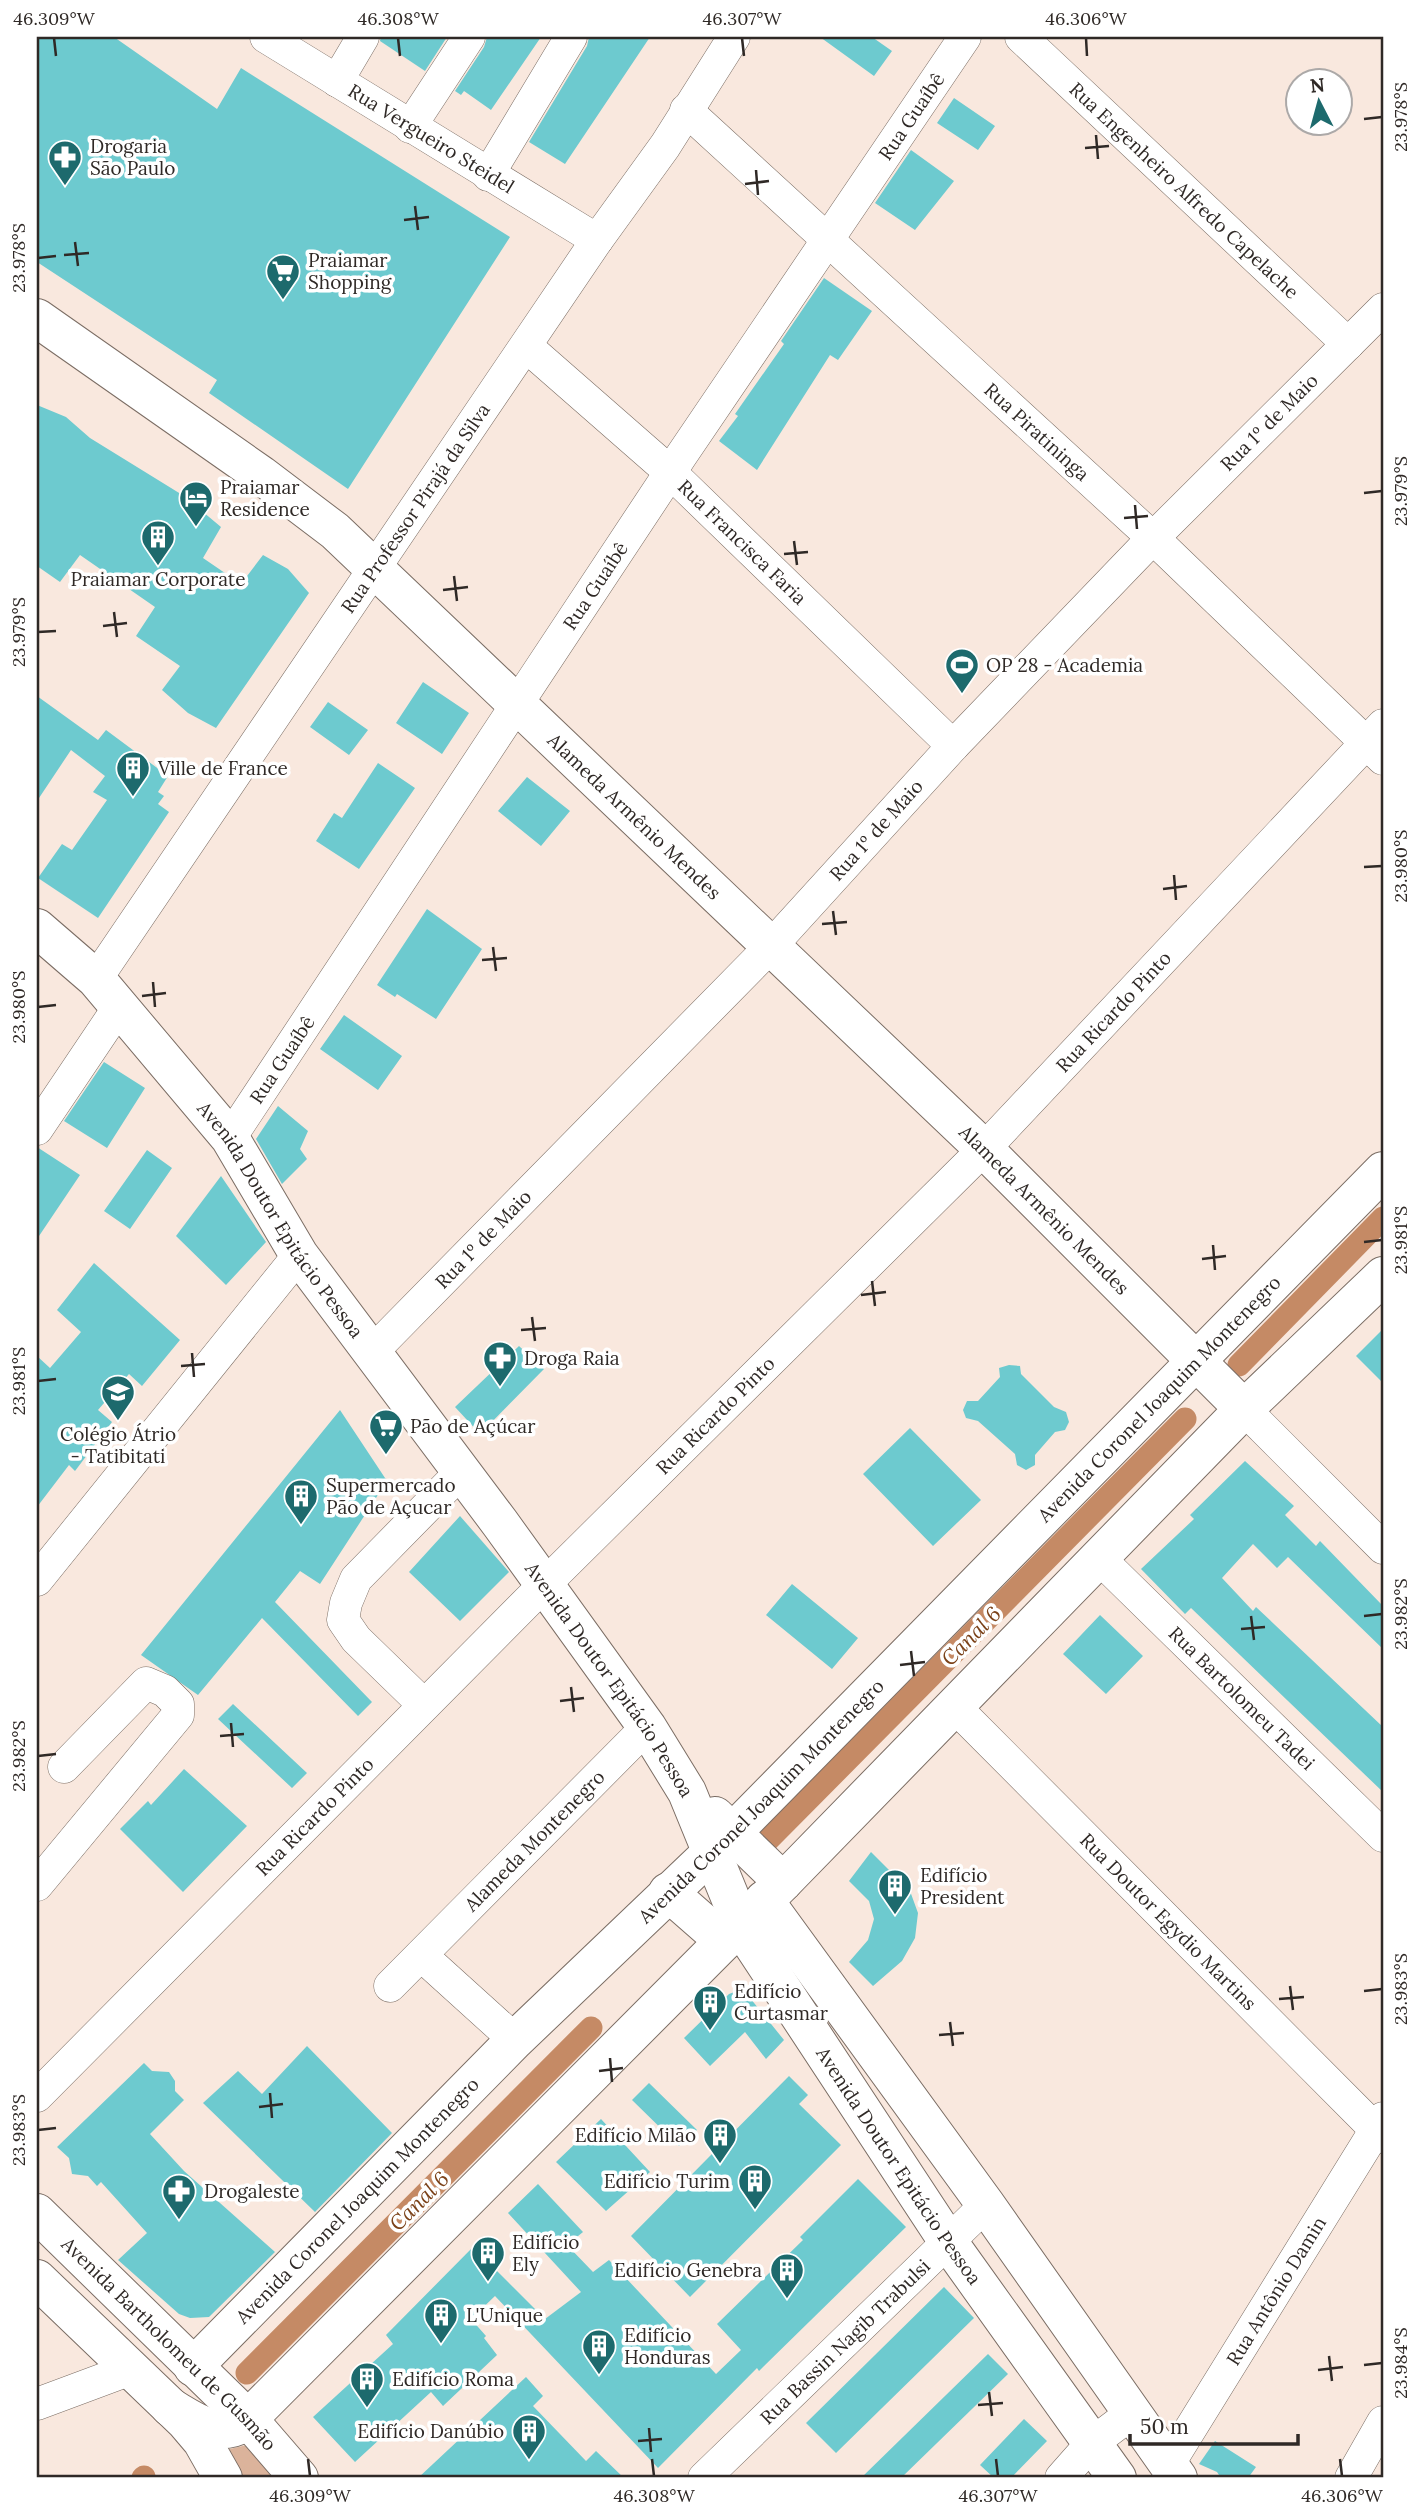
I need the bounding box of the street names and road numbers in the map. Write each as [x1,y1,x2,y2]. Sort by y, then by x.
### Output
street label: Rua Guaíbê [873,68,949,165]
street label: Rua Engenheiro Alfredo Capelache [1065,77,1304,304]
street label: Rua Vergueiro Steidel [344,78,519,198]
street label: Rua 1º de Maio [1215,368,1323,476]
street label: Rua Piratininga [979,377,1095,486]
street label: Rua Professor Pirajá da Silva [336,398,495,618]
street label: Rua Francisca Faria [673,474,812,610]
street label: Rua Guaíbê [557,537,633,634]
street label: Alameda Armênio Mendes [542,727,726,905]
street label: Rua 1º de Maio [824,774,928,886]
street label: Rua Ricardo Pinto [1051,946,1176,1077]
street label: Rua Guaíbê [244,1011,320,1108]
street label: Avenida Doutor Epitácio Pessoa [192,1096,369,1343]
street label: Alameda Armênio Mendes [953,1119,1135,1300]
street label: Rua 1º de Maio [430,1185,536,1293]
street label: Avenida Coronel Joaquim Montenegro [1032,1270,1286,1528]
street label: Rua Ricardo Pinto [651,1351,780,1479]
street label: Avenida Doutor Epitácio Pessoa [520,1557,699,1802]
street label: Rua Bartolomeu Tadei [1164,1621,1320,1775]
street label: Avenida Coronel Joaquim Montenegro [632,1674,889,1929]
street label: Rua Ricardo Pinto [250,1752,379,1881]
street label: Alameda Montenegro [458,1765,610,1917]
street label: Rua Doutor Egydio Martins [1075,1828,1262,2015]
street label: Avenida Doutor Epitácio Pessoa [811,2042,987,2289]
street label: Avenida Coronel Joaquim Montenegro [230,2072,484,2329]
street label: Rua Antônio Damin [1221,2212,1331,2370]
street label: Avenida Bartholomeu de Gusmão [56,2231,282,2455]
street label: Rua Bassin Nagib Trabulsi [755,2254,935,2429]

